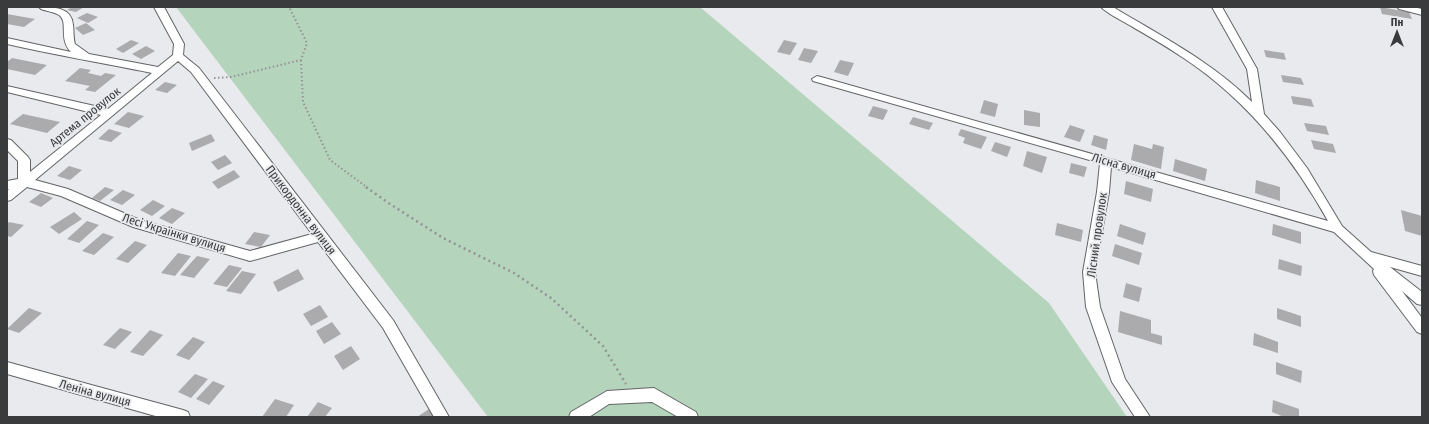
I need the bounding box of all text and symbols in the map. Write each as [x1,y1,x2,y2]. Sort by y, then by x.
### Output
north arrow [1377,12,1417,52]
text: Пн [1391,16,1403,29]
street label: Артема провулок [47,84,124,150]
street label: Лісна вулиця [1090,150,1158,182]
street label: Прикордонна вулиця [263,163,339,257]
street label: Лісний провулок [1084,191,1110,278]
street label: Лесі Українки вулиця [121,211,227,255]
street label: Леніна вулиця [58,377,132,409]

